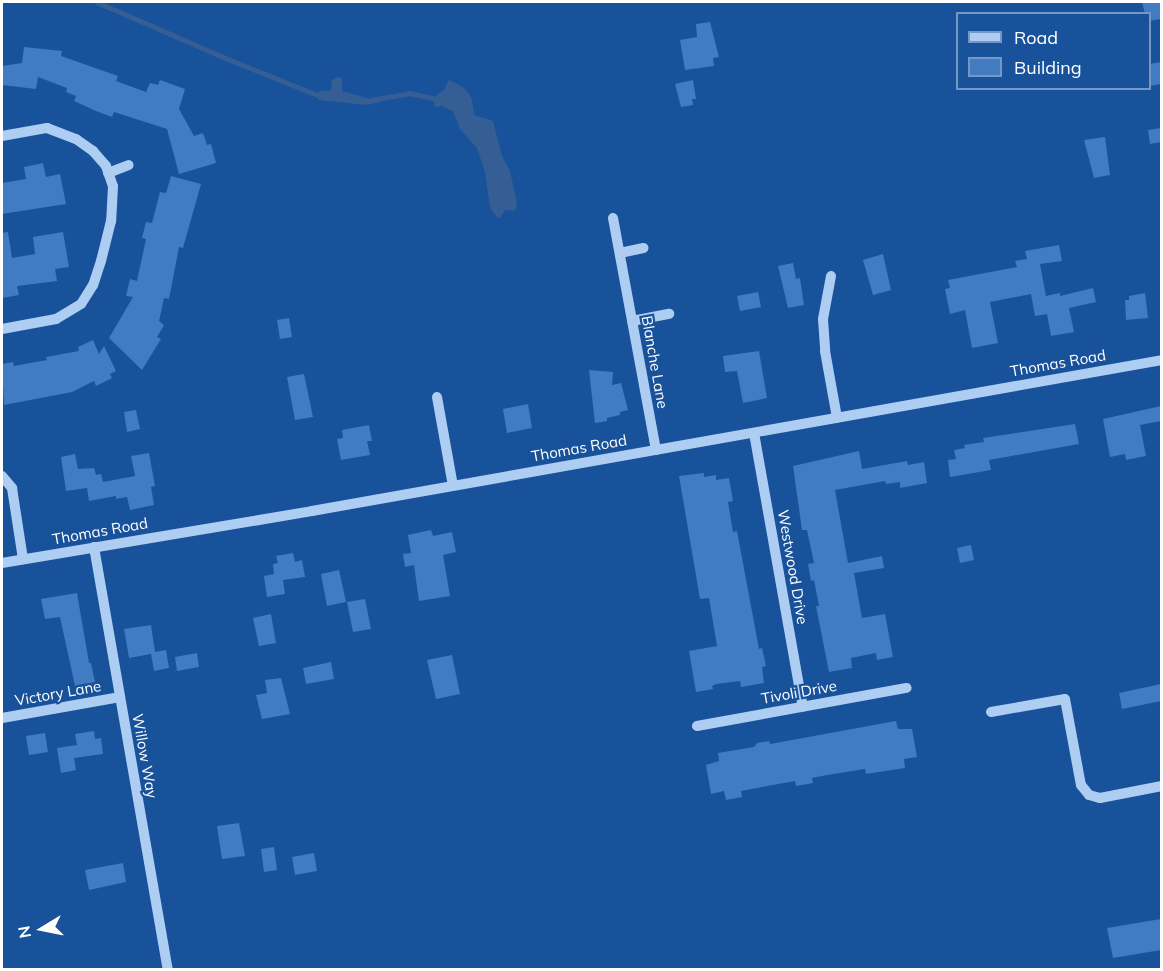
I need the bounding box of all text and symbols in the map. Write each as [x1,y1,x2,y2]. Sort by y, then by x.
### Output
legend [956,12,1151,90]
text: Road [1014,26,1058,49]
text: Building [1014,56,1082,79]
street label: Blanche Lane [638,314,672,410]
street label: Thomas Road [1009,346,1107,380]
street label: Thomas Road [530,431,628,465]
street label: Westwood Drive [774,508,812,626]
street label: Thomas Road [51,514,149,548]
street label: Victory Lane [14,677,102,709]
street label: Tivoli Drive [760,677,838,707]
street label: Willow Way [129,712,161,800]
north arrow [12,899,72,959]
text: N [13,924,35,940]

